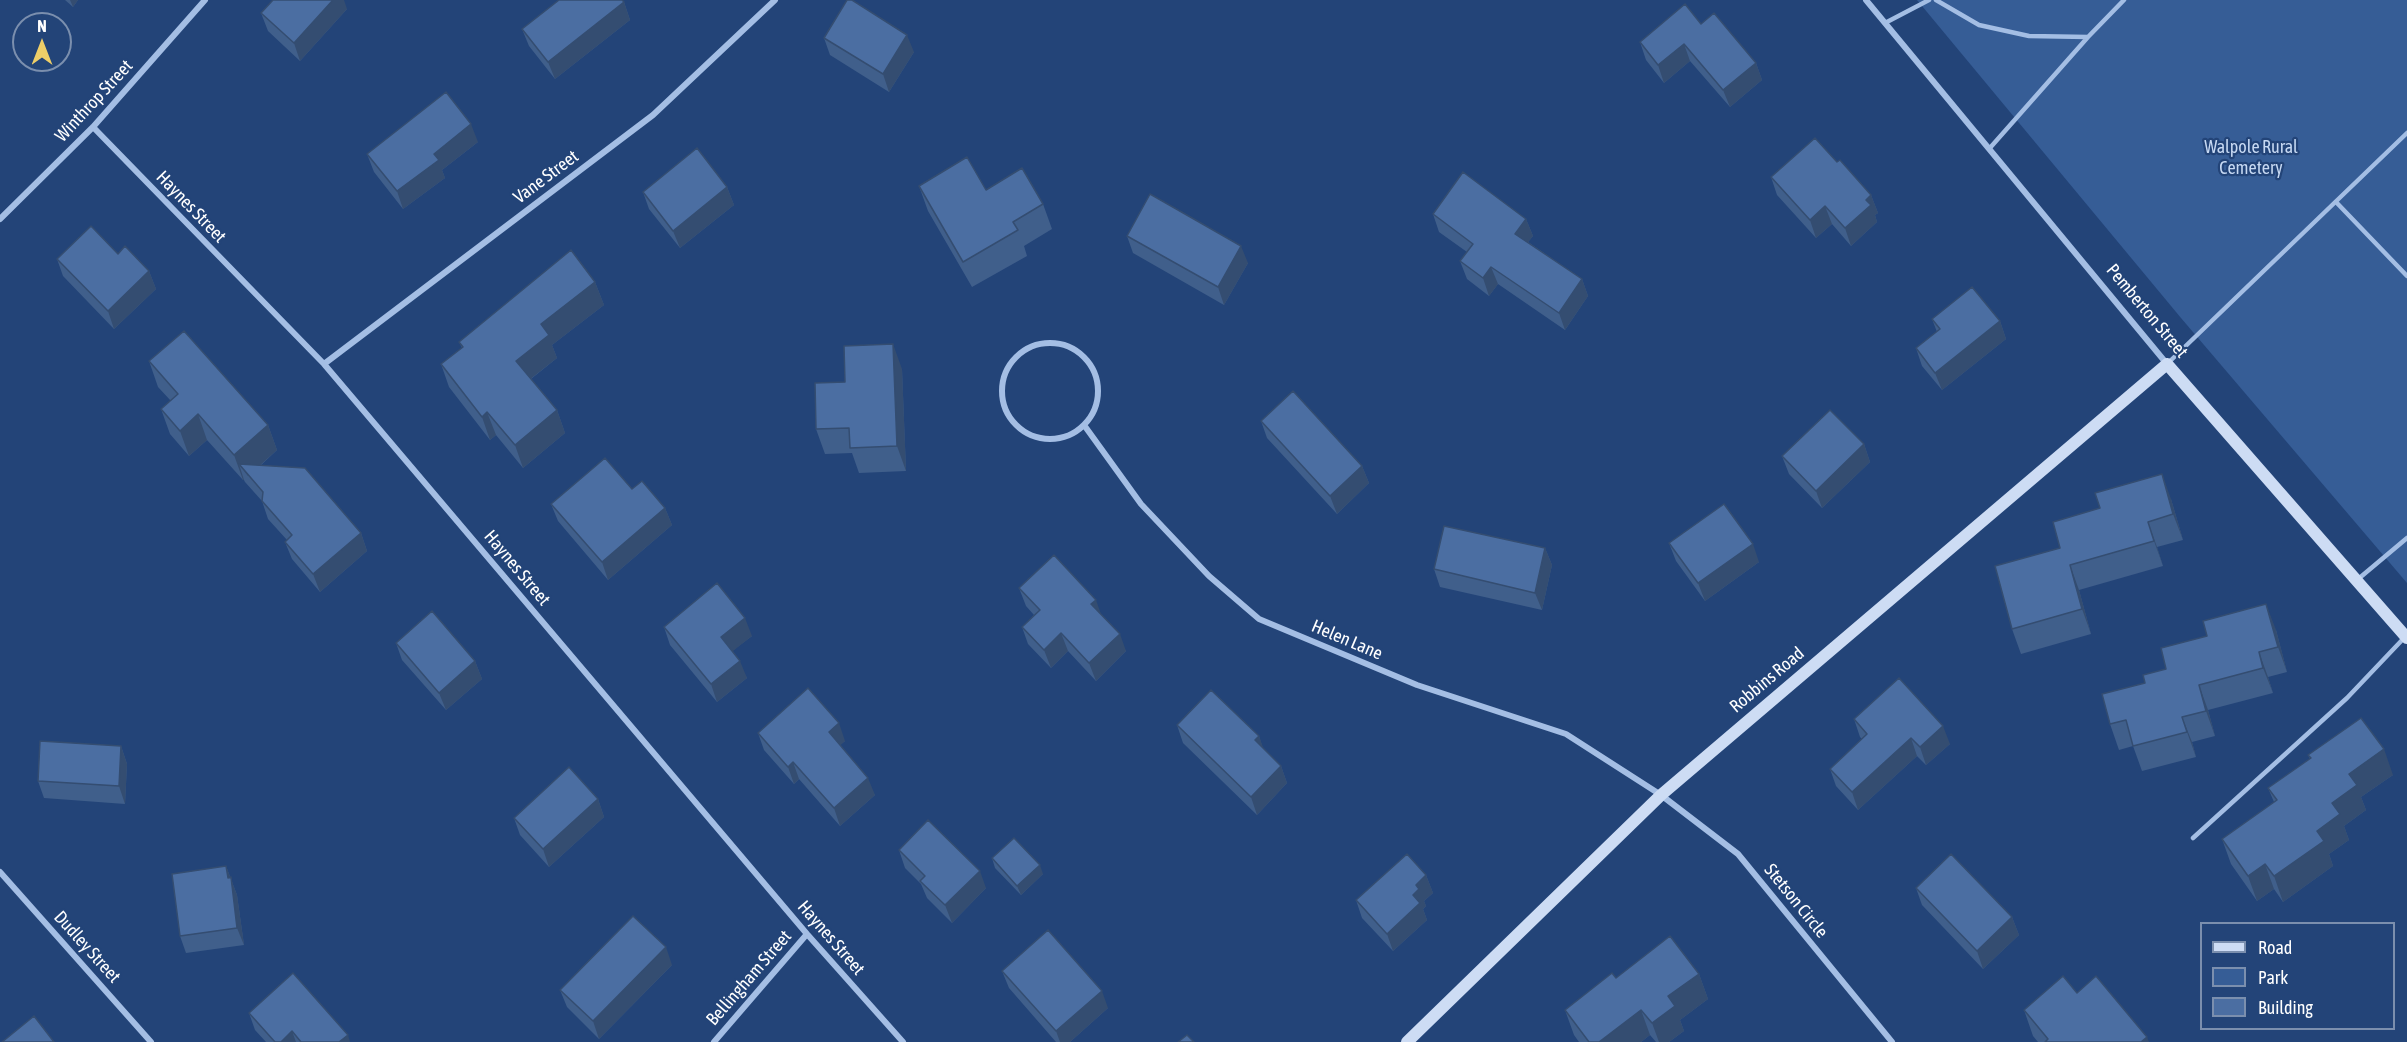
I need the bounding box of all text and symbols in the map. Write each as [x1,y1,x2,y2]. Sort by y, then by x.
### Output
north arrow [12,12,72,72]
text: N [37,17,47,35]
street label: Winthrop Street [51,56,137,146]
park label: Walpole Rural Cemetery [2204,136,2298,178]
street label: Vane Street [509,146,583,208]
street label: Haynes Street [151,167,231,247]
street label: Pemberton Street [2102,260,2192,362]
street label: Haynes Street [479,526,555,610]
street label: Helen Lane [1308,615,1386,665]
street label: Robbins Road [1725,643,1809,717]
street label: Stetson Circle [1760,860,1832,942]
street label: Haynes Street [793,896,869,980]
street label: Dudley Street [49,907,125,987]
legend [2200,922,2395,1030]
street label: Bellingham Street [702,926,796,1030]
text: Road [2258,937,2292,958]
text: Park [2258,967,2288,988]
text: Building [2258,997,2313,1018]

